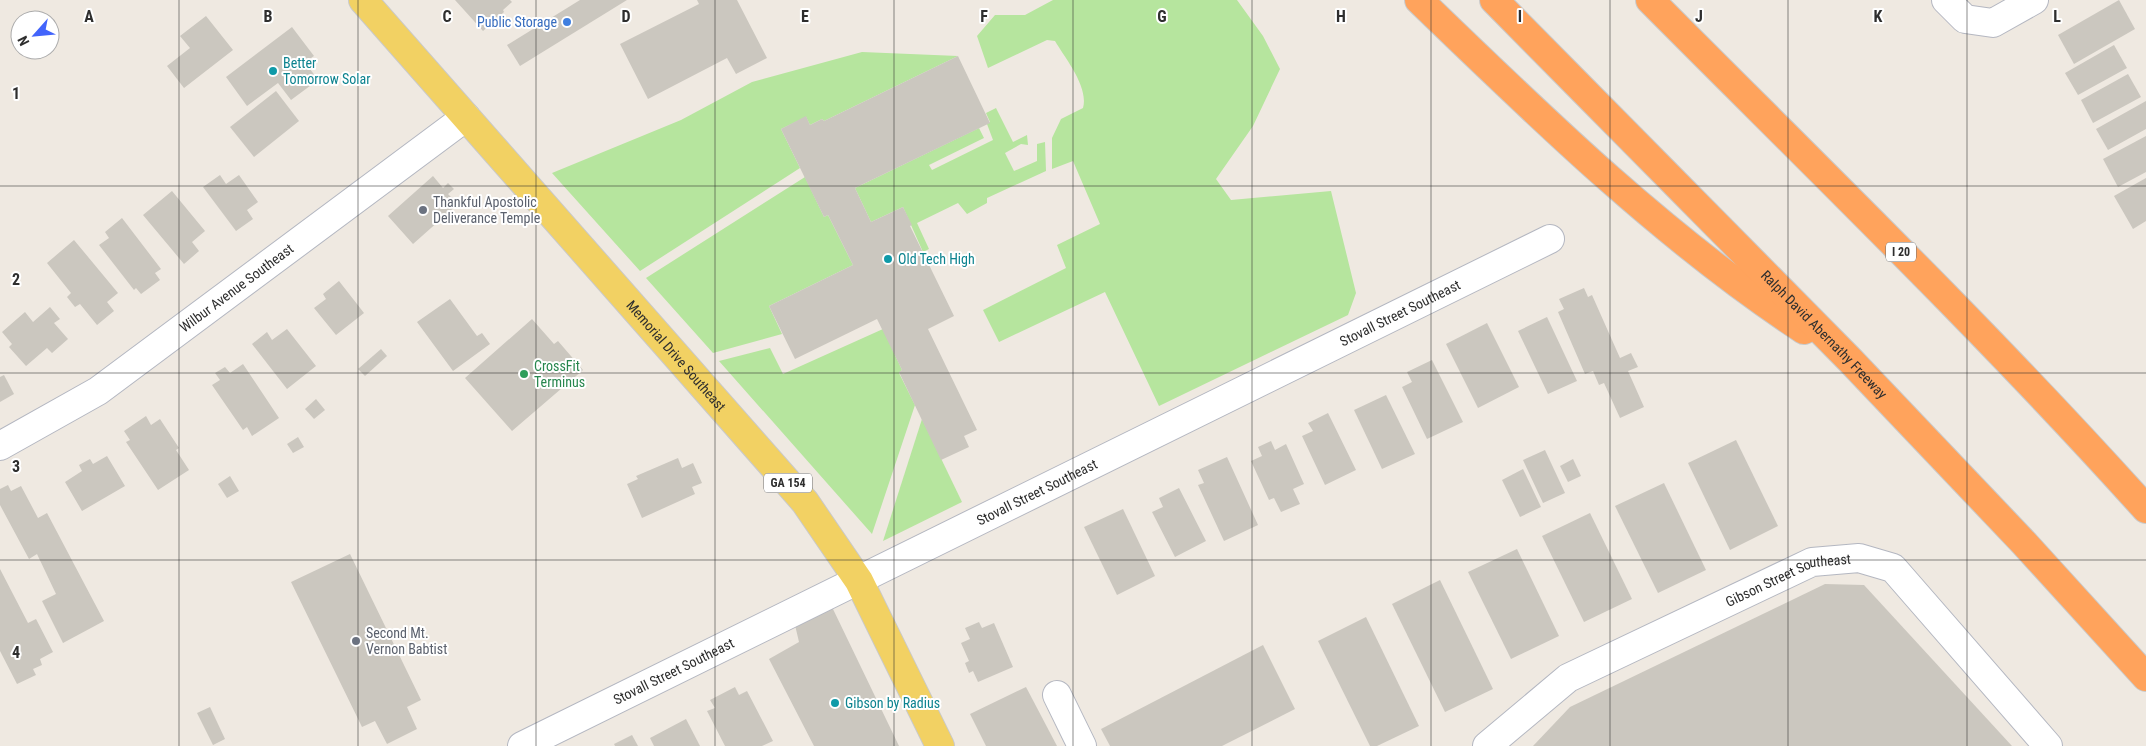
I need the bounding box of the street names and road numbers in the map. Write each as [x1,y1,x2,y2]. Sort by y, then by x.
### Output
street label: Wilbur Avenue Southeast [176,240,296,335]
road number: I 20 [1886,242,1916,262]
street label: Ralph David Abernathy Freeway [1758,267,1890,402]
street label: Stovall Street Southeast [1337,277,1463,349]
street label: Memorial Drive Southeast [623,297,729,414]
street label: Stovall Street Southeast [974,456,1100,529]
road number: GA 154 [764,473,812,492]
street label: Gibson Street Southeast [1723,551,1851,610]
street label: Stovall Street Southeast [611,635,736,708]

